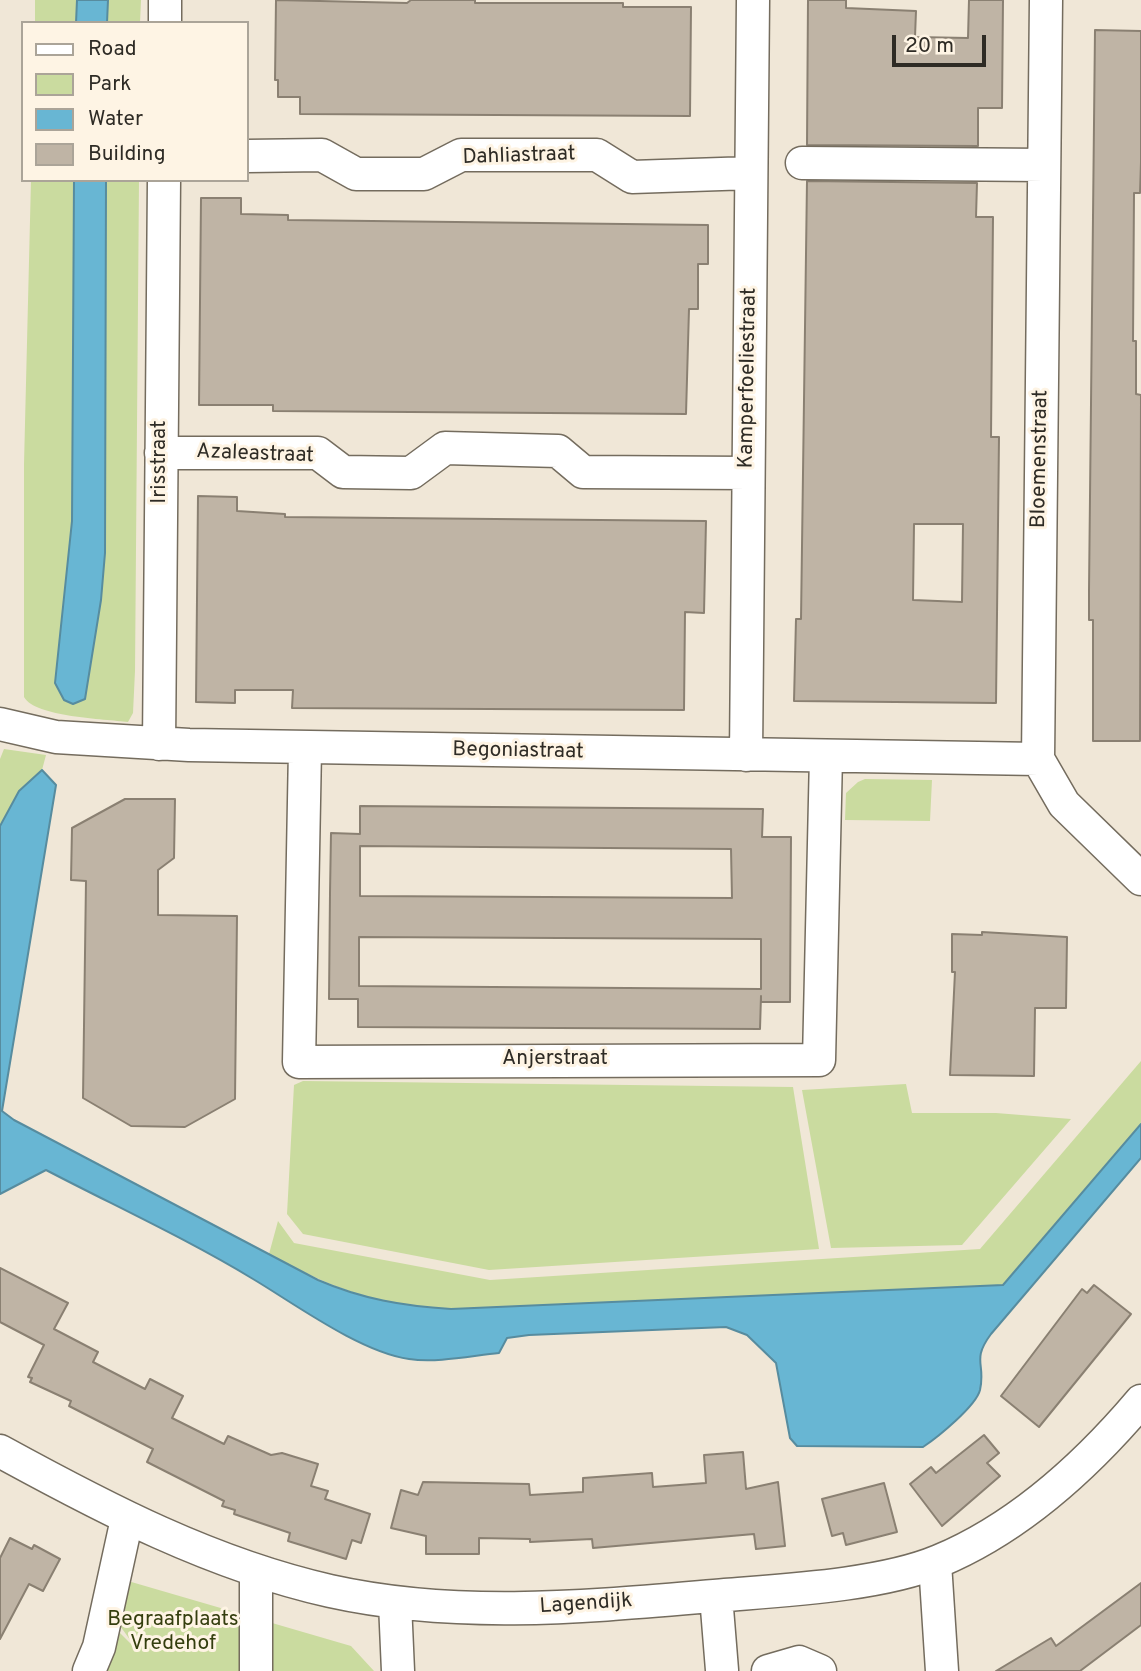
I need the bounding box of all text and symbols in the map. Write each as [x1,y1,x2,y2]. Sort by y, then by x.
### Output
legend [21,21,248,182]
scale bar [896,21,990,65]
text: 20 m [905,33,954,60]
text: Road [88,36,137,63]
text: Park [88,71,131,98]
text: Water [88,106,143,133]
text: Building [88,141,166,168]
street label: Dahliastraat [462,142,576,172]
street label: Kamperfoeliestraat [735,287,763,469]
street label: Bloemenstraat [1027,390,1055,528]
street label: Irisstraat [148,420,174,504]
street label: Azaleastraat [196,440,314,470]
street label: Begoniastraat [452,738,584,766]
street label: Anjerstraat [502,1047,608,1073]
street label: Lagendijk [539,1589,633,1621]
park label: Begraafplaats Vredehof [107,1608,239,1658]

